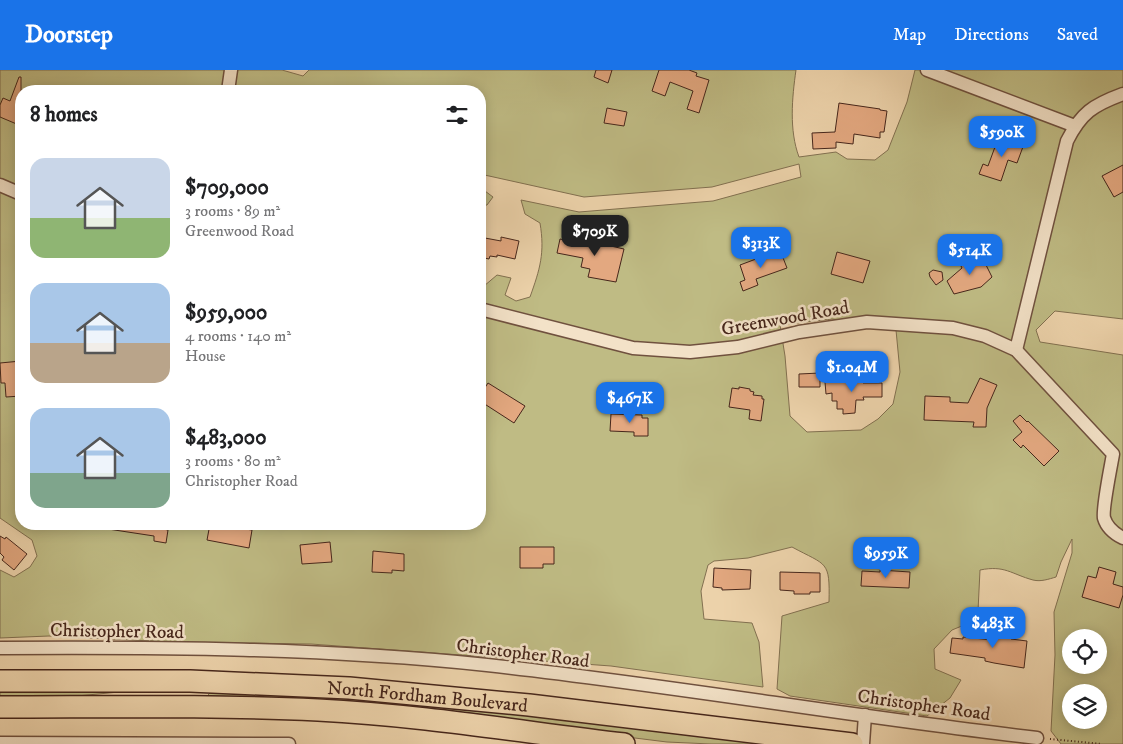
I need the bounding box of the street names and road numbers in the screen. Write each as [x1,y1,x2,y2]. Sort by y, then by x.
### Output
street label: Greenwood Road [720,296,852,341]
street label: Christopher Road [50,619,185,644]
street label: Christopher Road [455,634,591,673]
street label: North Fordham Boulevard [326,677,529,718]
street label: Christopher Road [856,685,992,726]

